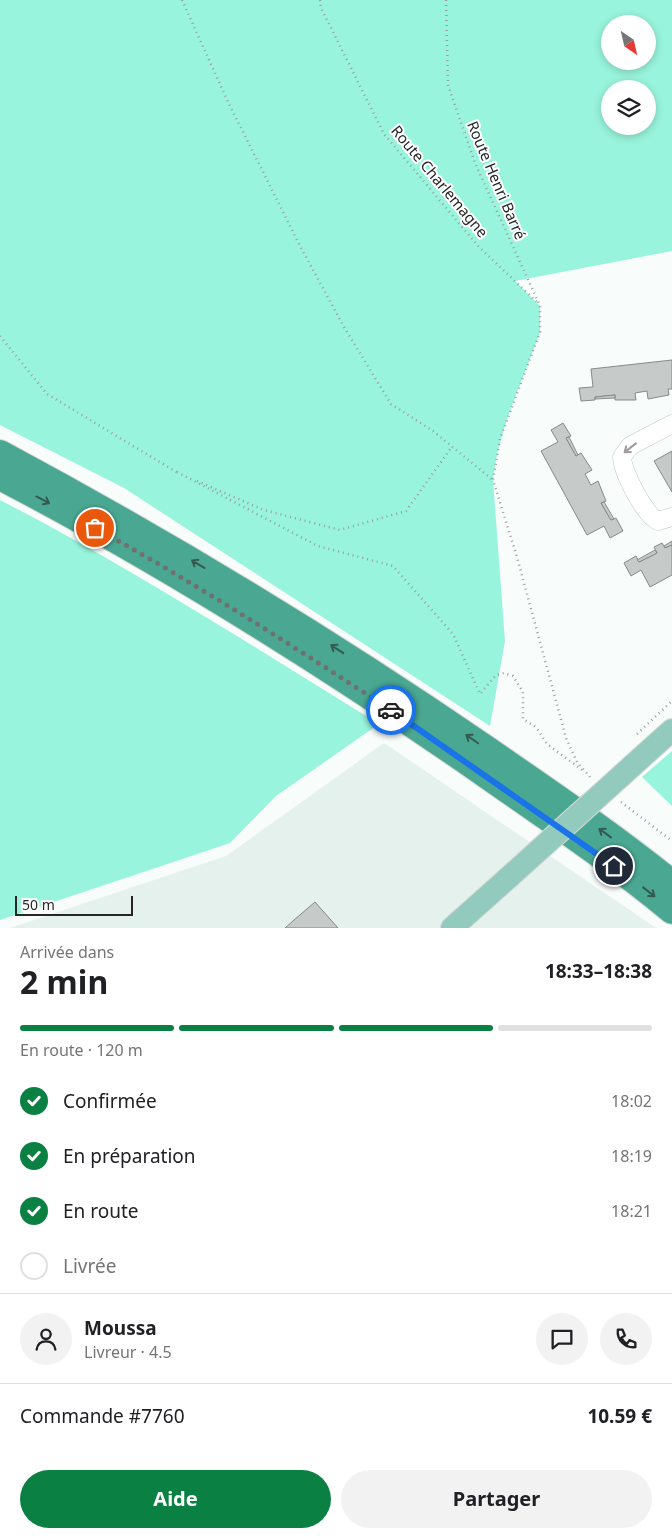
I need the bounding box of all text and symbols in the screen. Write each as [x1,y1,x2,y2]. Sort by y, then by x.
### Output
north arrow [601,15,656,70]
map controls [601,15,656,135]
button: layers [601,80,656,135]
street label: Route Henri Barré [463,118,531,242]
street label: Route Charlemagne [387,121,493,241]
one-way arrow [623,443,637,453]
one-way arrow [36,495,51,505]
pin [74,507,116,549]
icon: bag [81,514,109,542]
one-way arrow [192,559,206,569]
one-way arrow [330,644,344,654]
courier [366,685,416,735]
icon: car [377,696,405,724]
one-way arrow [465,734,479,744]
one-way arrow [598,828,612,838]
pin [593,845,635,887]
icon: home [600,852,628,880]
one-way arrow [642,887,655,898]
scale bar [15,893,132,916]
text: 50 m [22,895,55,914]
text: Arrivée dans [20,941,114,963]
text: 18:33–18:38 [545,958,652,984]
text: 2 min [20,960,108,1003]
text: En route · 120 m [20,1039,143,1061]
icon: check [20,1087,48,1115]
text: Confirmée [63,1088,157,1114]
text: 18:02 [611,1090,652,1112]
icon: check [20,1142,48,1170]
text: En préparation [63,1143,196,1169]
text: 18:19 [611,1145,652,1167]
icon: check [20,1197,48,1225]
text: En route [63,1198,139,1224]
text: 18:21 [611,1200,652,1222]
text: Livrée [63,1253,116,1279]
button: person [20,1313,72,1365]
button: chat [536,1313,588,1365]
button: phone [600,1313,652,1365]
text: Moussa [84,1315,157,1341]
text: Livreur · 4.5 [84,1341,172,1363]
text: Commande #7760 [20,1403,185,1429]
text: 10.59 € [587,1403,652,1429]
button: Aide [20,1470,331,1528]
button: Partager [341,1470,652,1528]

